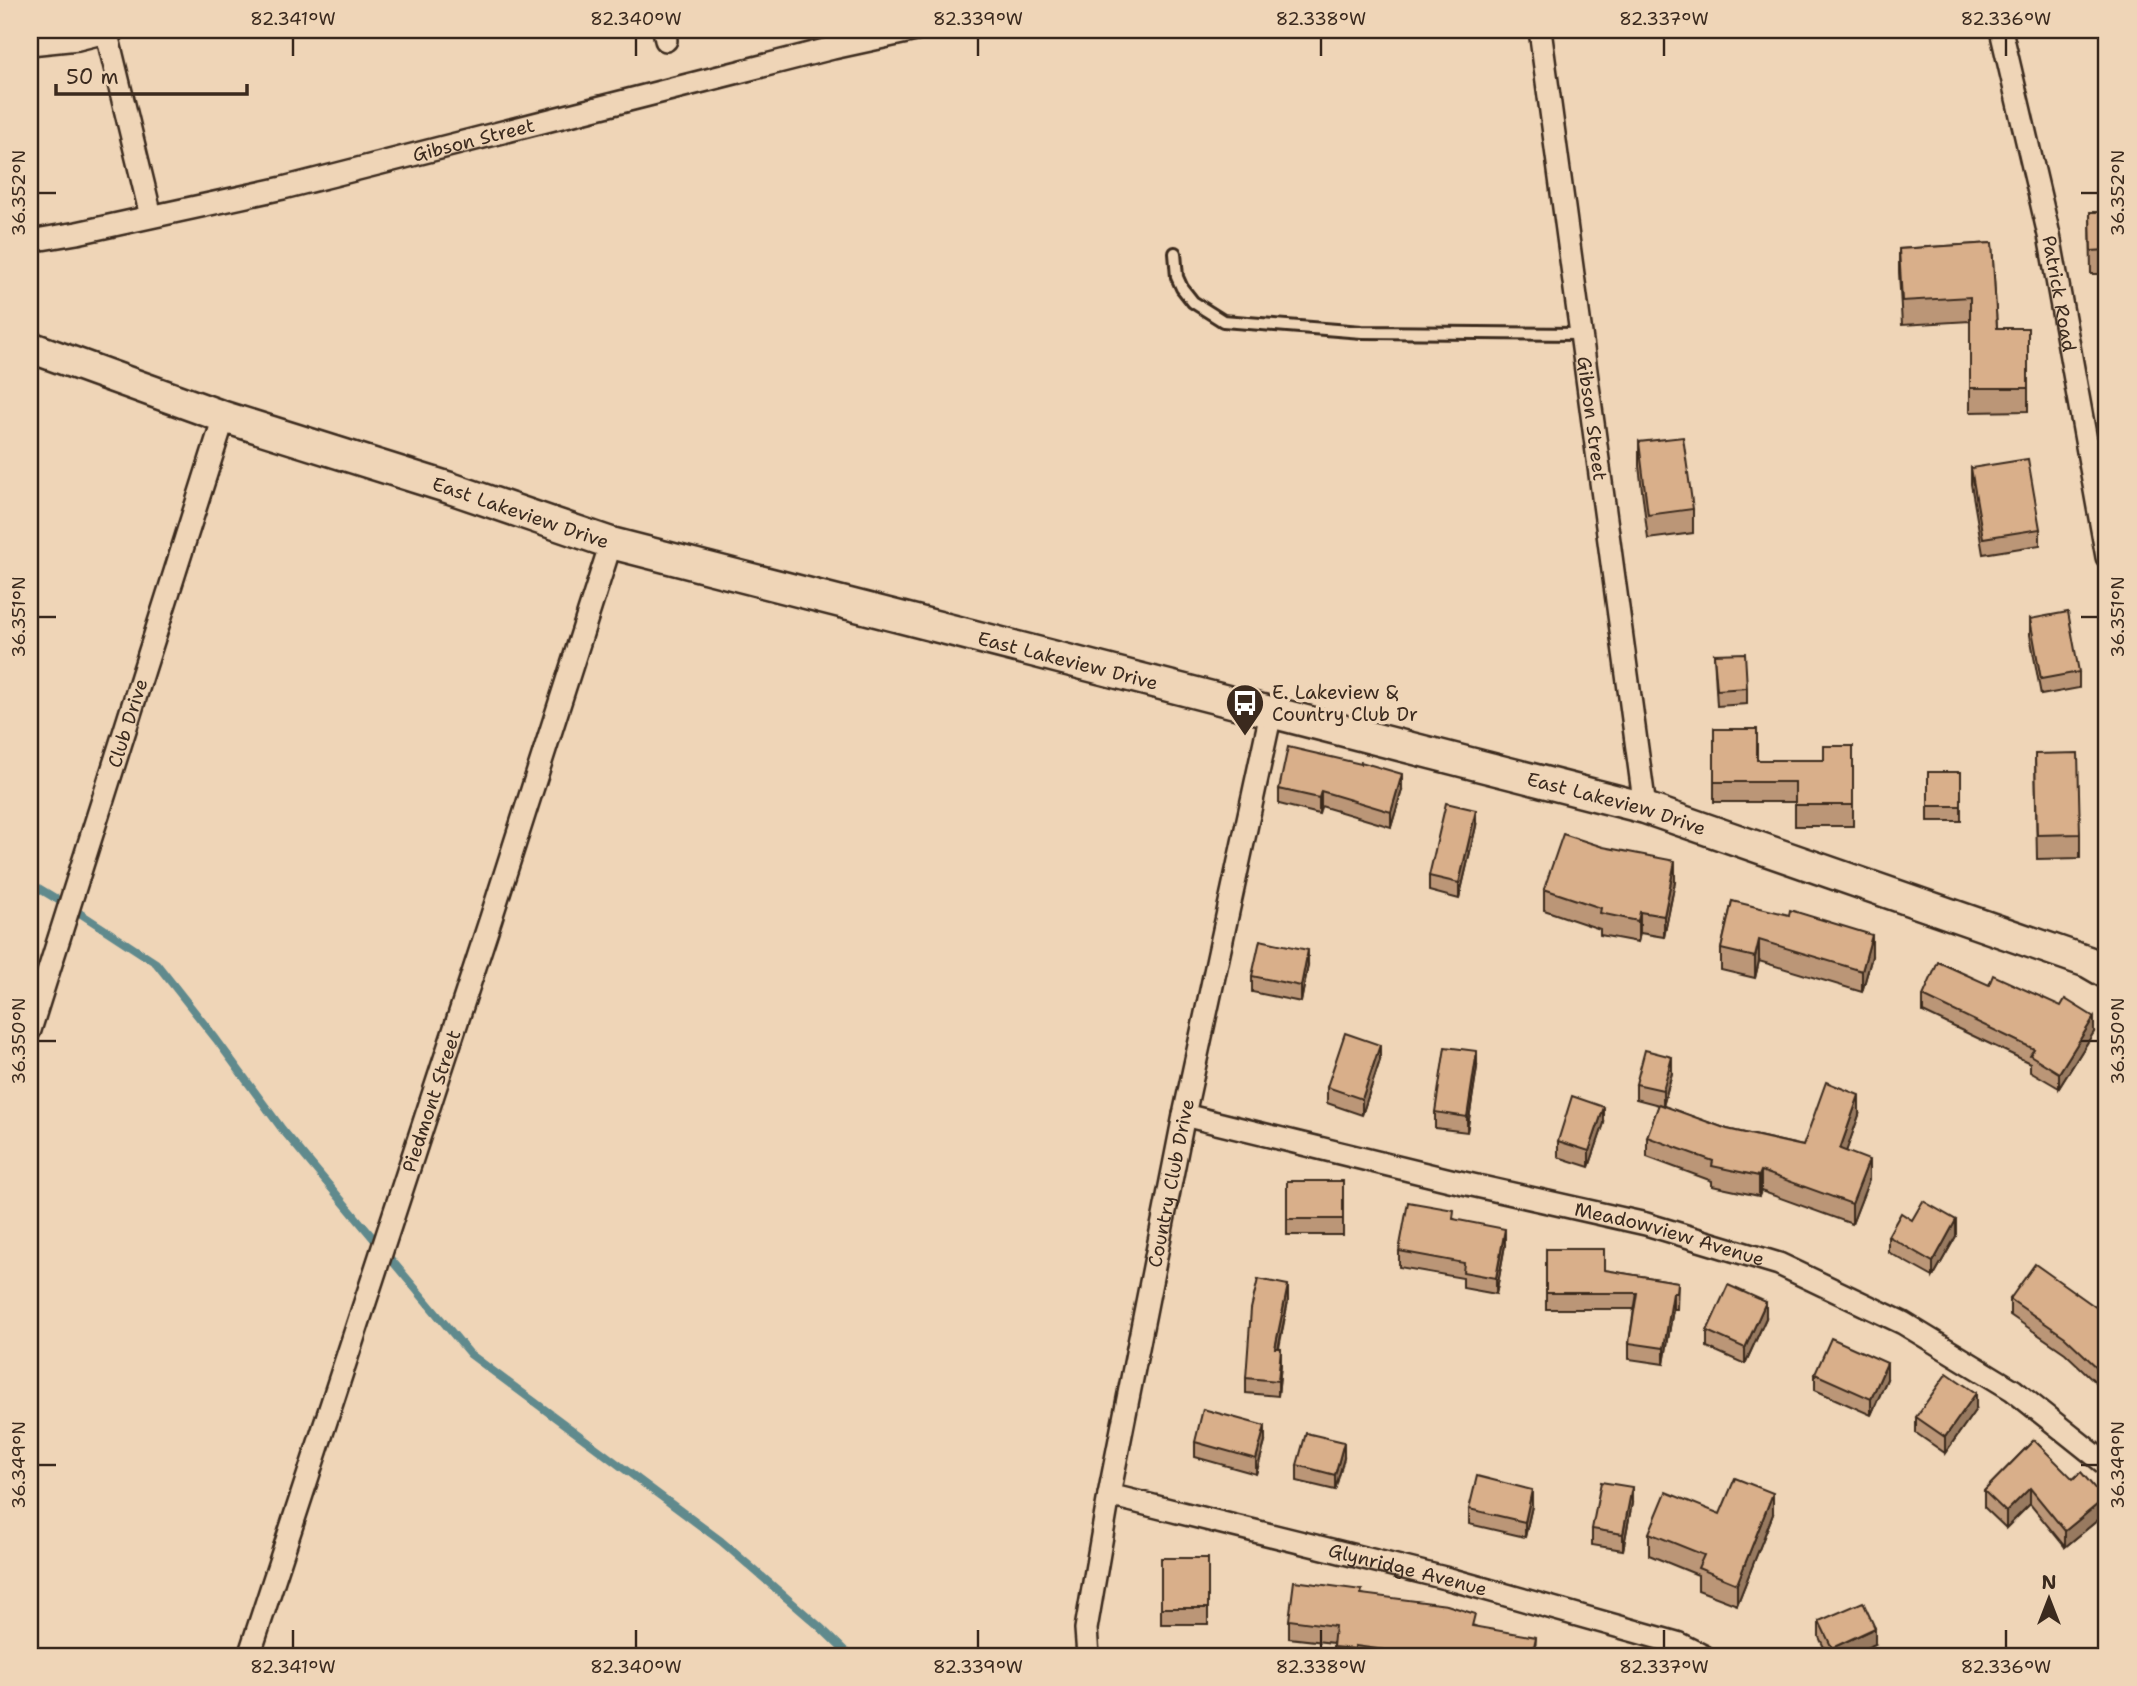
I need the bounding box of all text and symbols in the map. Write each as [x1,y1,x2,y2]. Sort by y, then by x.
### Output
text: 82.341°W [250,7,336,31]
text: 82.340°W [590,7,682,31]
text: 82.339°W [933,7,1023,31]
text: 82.338°W [1276,7,1366,31]
text: 82.337°W [1619,7,1709,31]
text: 82.336°W [1961,7,2051,31]
scale bar [56,52,247,96]
text: 50 m [66,63,119,91]
street label: Gibson Street [410,112,537,167]
text: 36.352°N [7,150,31,236]
text: 36.352°N [2106,150,2130,236]
street label: Patrick Road [2037,233,2082,354]
street label: Gibson Street [1572,355,1613,482]
street label: East Lakeview Drive [429,471,612,554]
text: 36.351°N [7,576,31,658]
text: 36.351°N [2106,576,2130,658]
street label: East Lakeview Drive [975,625,1161,695]
street label: Club Drive [101,675,153,771]
place label: E. Lakeview & Country Club Dr [1272,680,1418,727]
bus stop icon: E. Lakeview & Country Club Dr [1224,682,1266,737]
street label: East Lakeview Drive [1524,766,1709,841]
text: 36.350°N [7,997,31,1085]
text: 36.350°N [2106,997,2130,1085]
street label: Piedmont Street [396,1027,466,1176]
street label: Country Club Drive [1142,1096,1200,1269]
street label: Meadowview Avenue [1572,1196,1768,1271]
text: 36.349°N [7,1421,31,1509]
text: 36.349°N [2106,1421,2130,1509]
street label: Glynridge Avenue [1326,1537,1490,1602]
north arrow [2014,1564,2084,1634]
text: N [2041,1570,2057,1595]
text: 82.341°W [250,1655,336,1679]
text: 82.340°W [590,1655,682,1679]
text: 82.339°W [933,1655,1023,1679]
text: 82.338°W [1276,1655,1366,1679]
text: 82.337°W [1619,1655,1709,1679]
text: 82.336°W [1961,1655,2051,1679]

